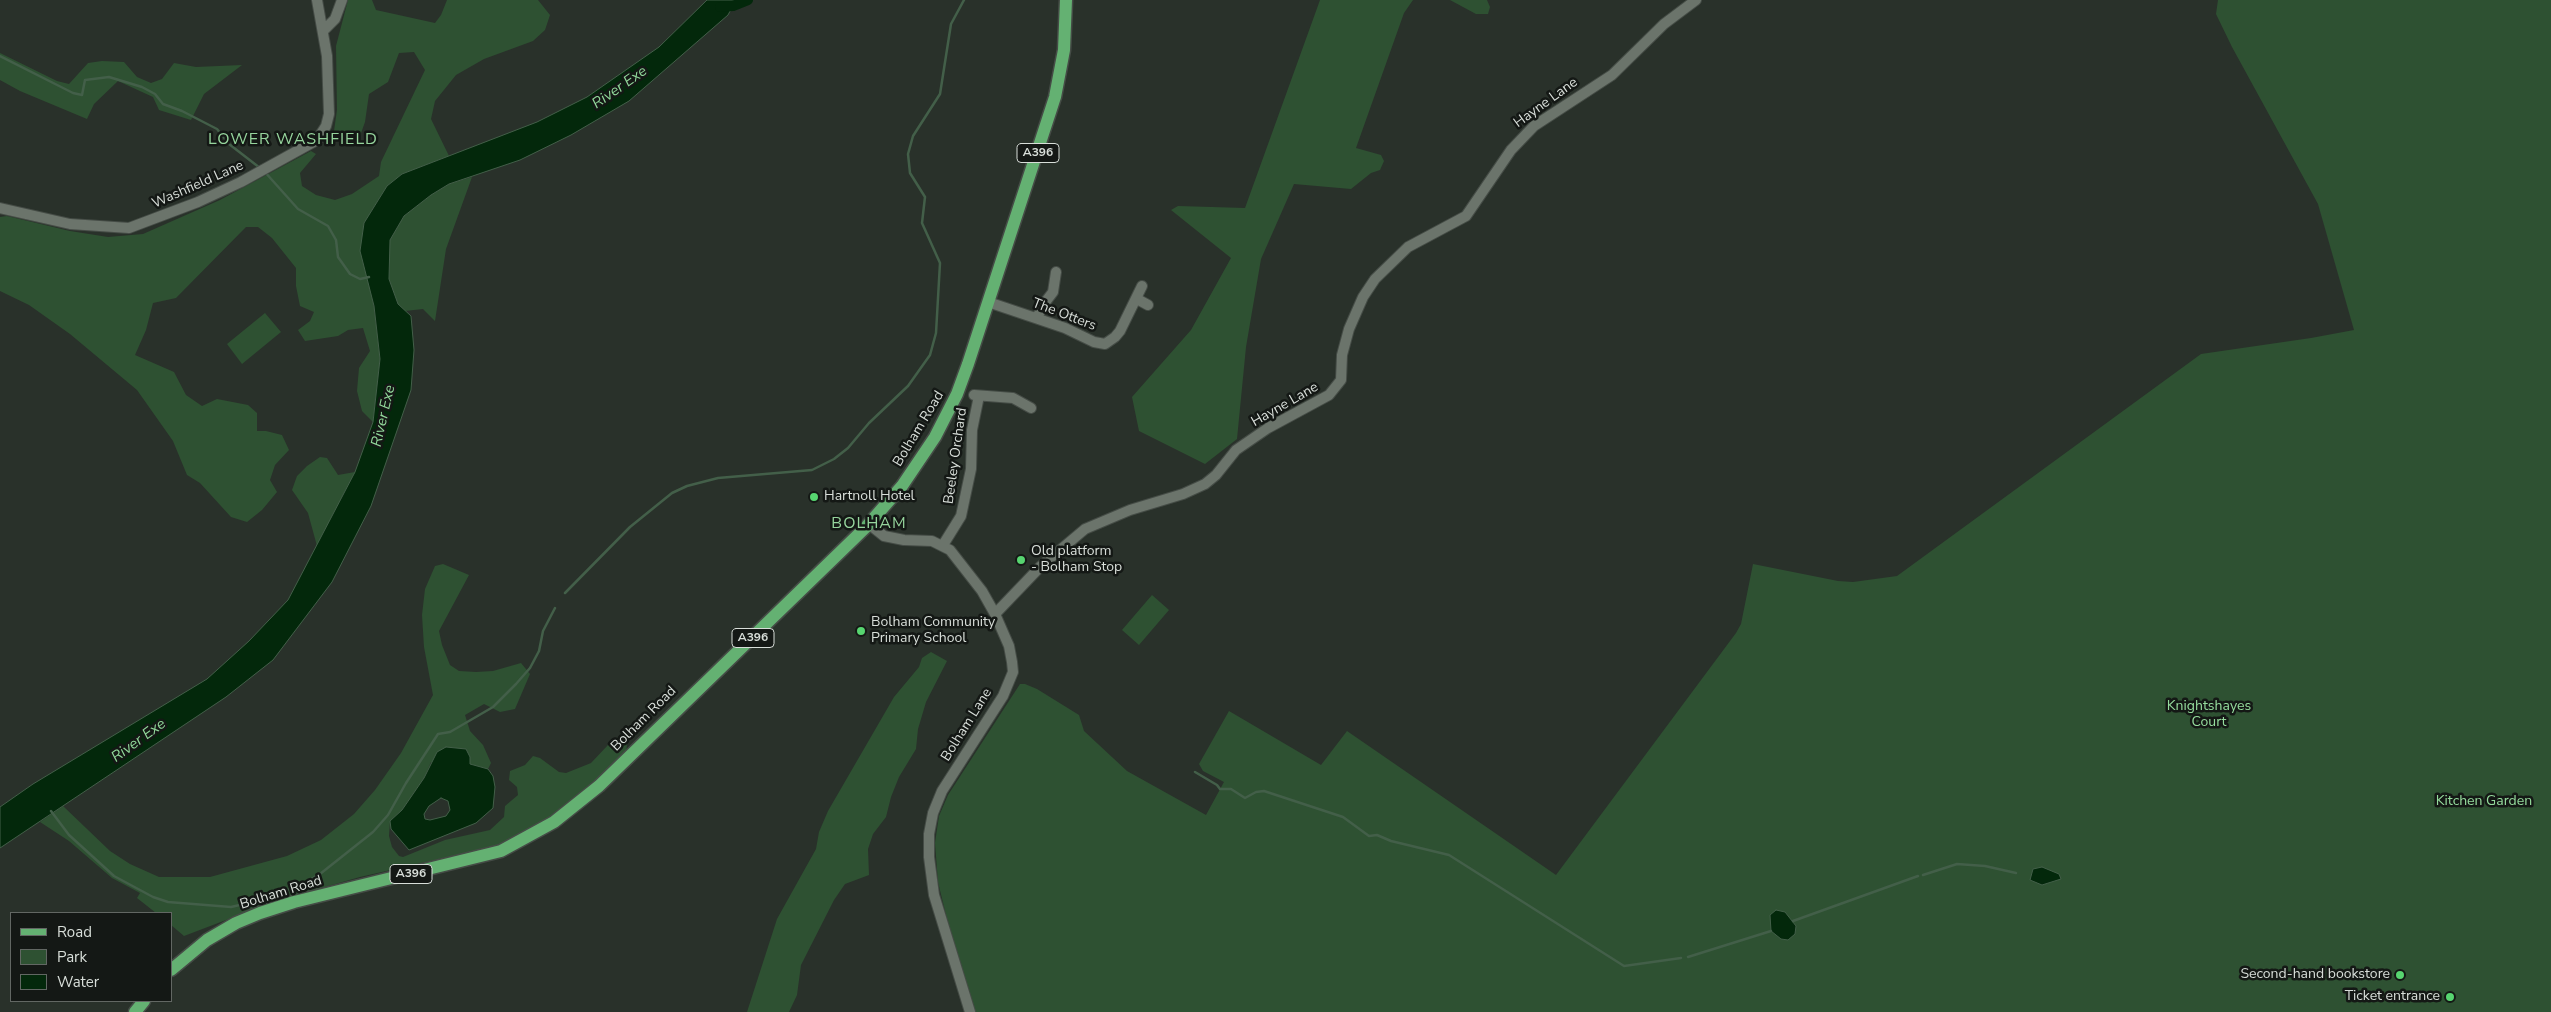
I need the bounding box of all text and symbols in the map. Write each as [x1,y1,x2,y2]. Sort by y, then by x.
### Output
water label: River Exe [589,63,651,113]
street label: Hayne Lane [1511,74,1581,132]
district label: LOWER WASHFIELD [206,130,380,150]
road number: A396 [1017,144,1059,162]
street label: Washfield Lane [150,157,246,213]
street label: The Otters [1030,295,1098,335]
street label: Hayne Lane [1248,379,1322,431]
water label: River Exe [368,383,400,449]
street label: Bolham Road [890,388,948,470]
street label: Beeley Orchard [941,407,971,505]
place label: Hartnoll Hotel [824,489,915,505]
marker: Hartnoll Hotel [808,491,820,503]
district label: BOLHAM [831,514,907,534]
place label: Old platform - Bolham Stop [1031,544,1122,576]
marker: Old platform - Bolham Stop [1015,554,1027,566]
place label: Bolham Community Primary School [871,615,995,648]
marker: Bolham Community Primary School [855,625,867,637]
road number: A396 [732,628,774,648]
street label: Bolham Road [608,683,680,755]
street label: Bolham Lane [938,685,996,765]
park label: Knightshayes Court [2167,699,2251,732]
water label: River Exe [108,715,170,767]
park label: Kitchen Garden [2436,794,2532,810]
road number: A396 [390,864,432,884]
street label: Bolham Road [238,873,324,913]
legend [10,912,172,1002]
text: Road [57,922,92,942]
text: Park [57,947,87,967]
place label: Second-hand bookstore [2240,967,2390,983]
marker: Second-hand bookstore [2394,969,2406,981]
text: Water [57,972,99,992]
place label: Ticket entrance [2345,989,2440,1005]
marker: Ticket entrance [2444,991,2456,1003]

